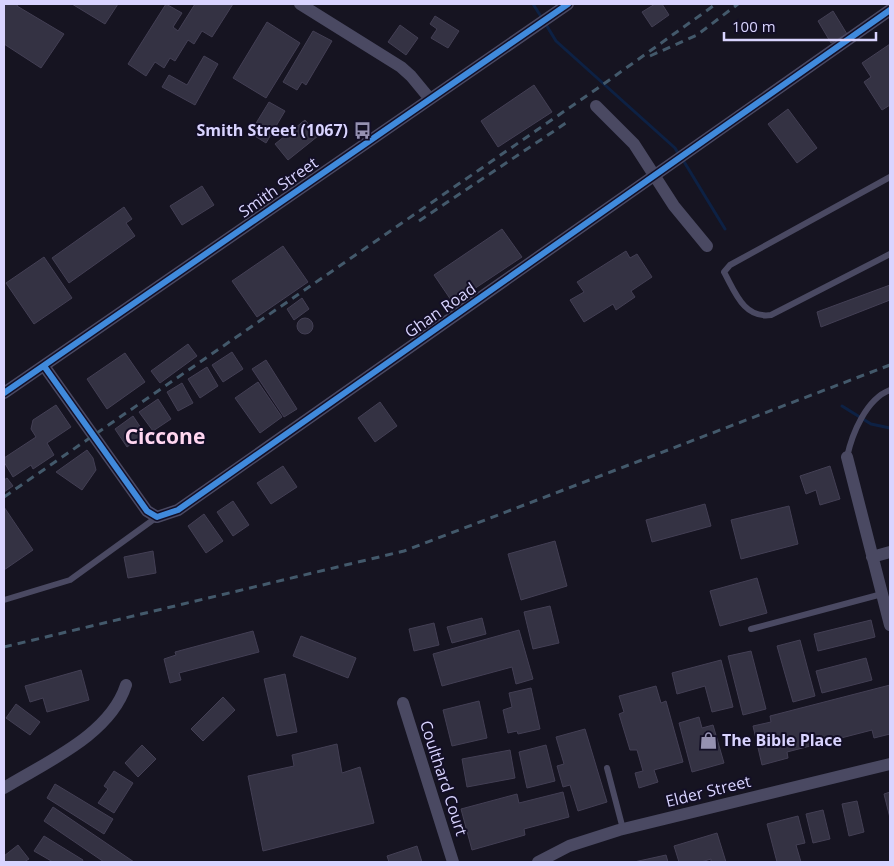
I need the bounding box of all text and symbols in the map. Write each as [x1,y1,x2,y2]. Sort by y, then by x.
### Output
scale bar [724,10,876,42]
text: 100 m [732,16,776,36]
place label: Smith Street (1067) [197,119,348,141]
bus stop icon: Smith Street (1067) [352,120,372,140]
street label: Smith Street [234,151,322,222]
street label: Ghan Road [400,277,480,343]
district label: Ciccone [125,422,205,450]
street label: Coulthard Court [415,717,473,839]
place label: The Bible Place [722,729,842,751]
shop icon: The Bible Place [698,730,718,750]
street label: Elder Street [663,770,753,812]

